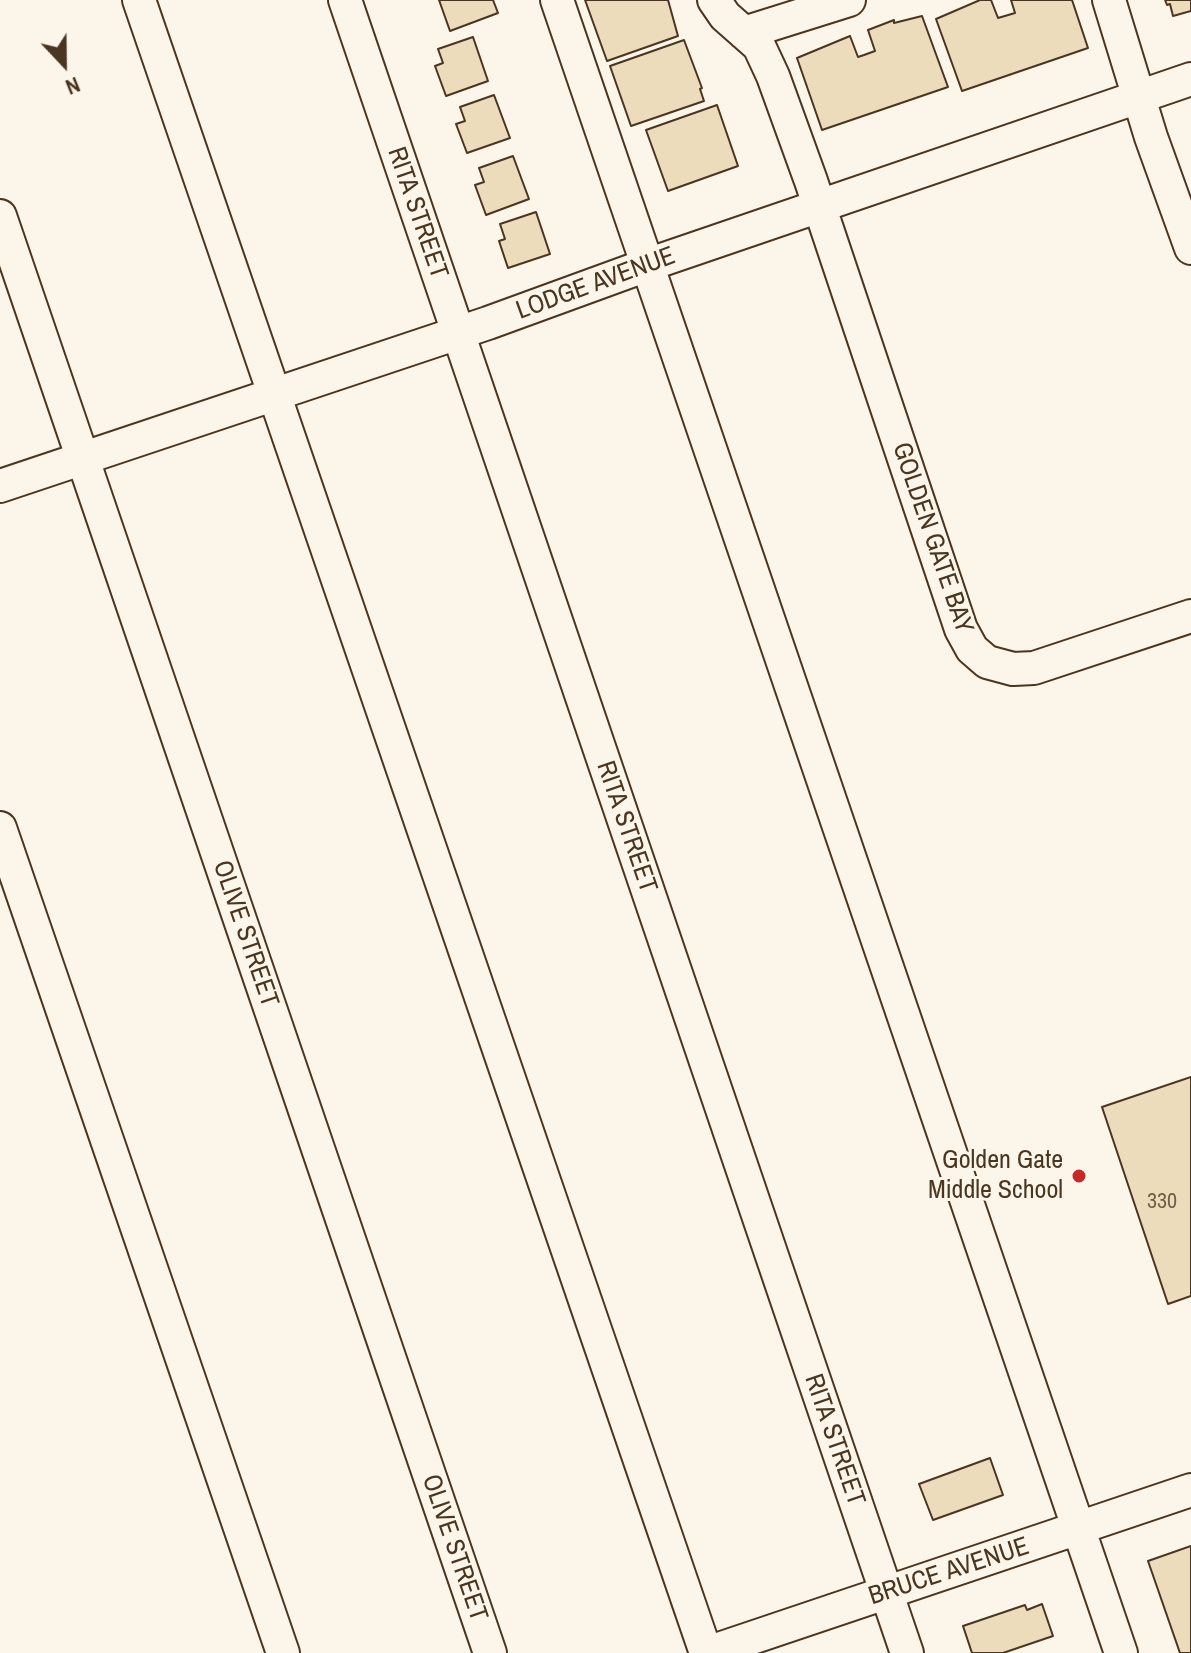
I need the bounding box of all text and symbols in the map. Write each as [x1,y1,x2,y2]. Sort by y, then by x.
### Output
north arrow [24,24,104,104]
text: N [61,70,85,103]
street label: RITA STREET [380,143,454,283]
street label: LODGE AVENUE [512,241,680,327]
street label: GOLDEN GATE BAY [885,439,979,637]
street label: RITA STREET [589,757,663,897]
street label: OLIVE STREET [205,857,285,1011]
place label: Golden Gate Middle School [928,1145,1063,1206]
marker: Golden Gate Middle School [1070,1167,1088,1185]
house number: 330 [1147,1189,1177,1215]
street label: RITA STREET [797,1370,871,1510]
street label: OLIVE STREET [414,1471,494,1625]
street label: BRUCE AVENUE [865,1531,1033,1613]

